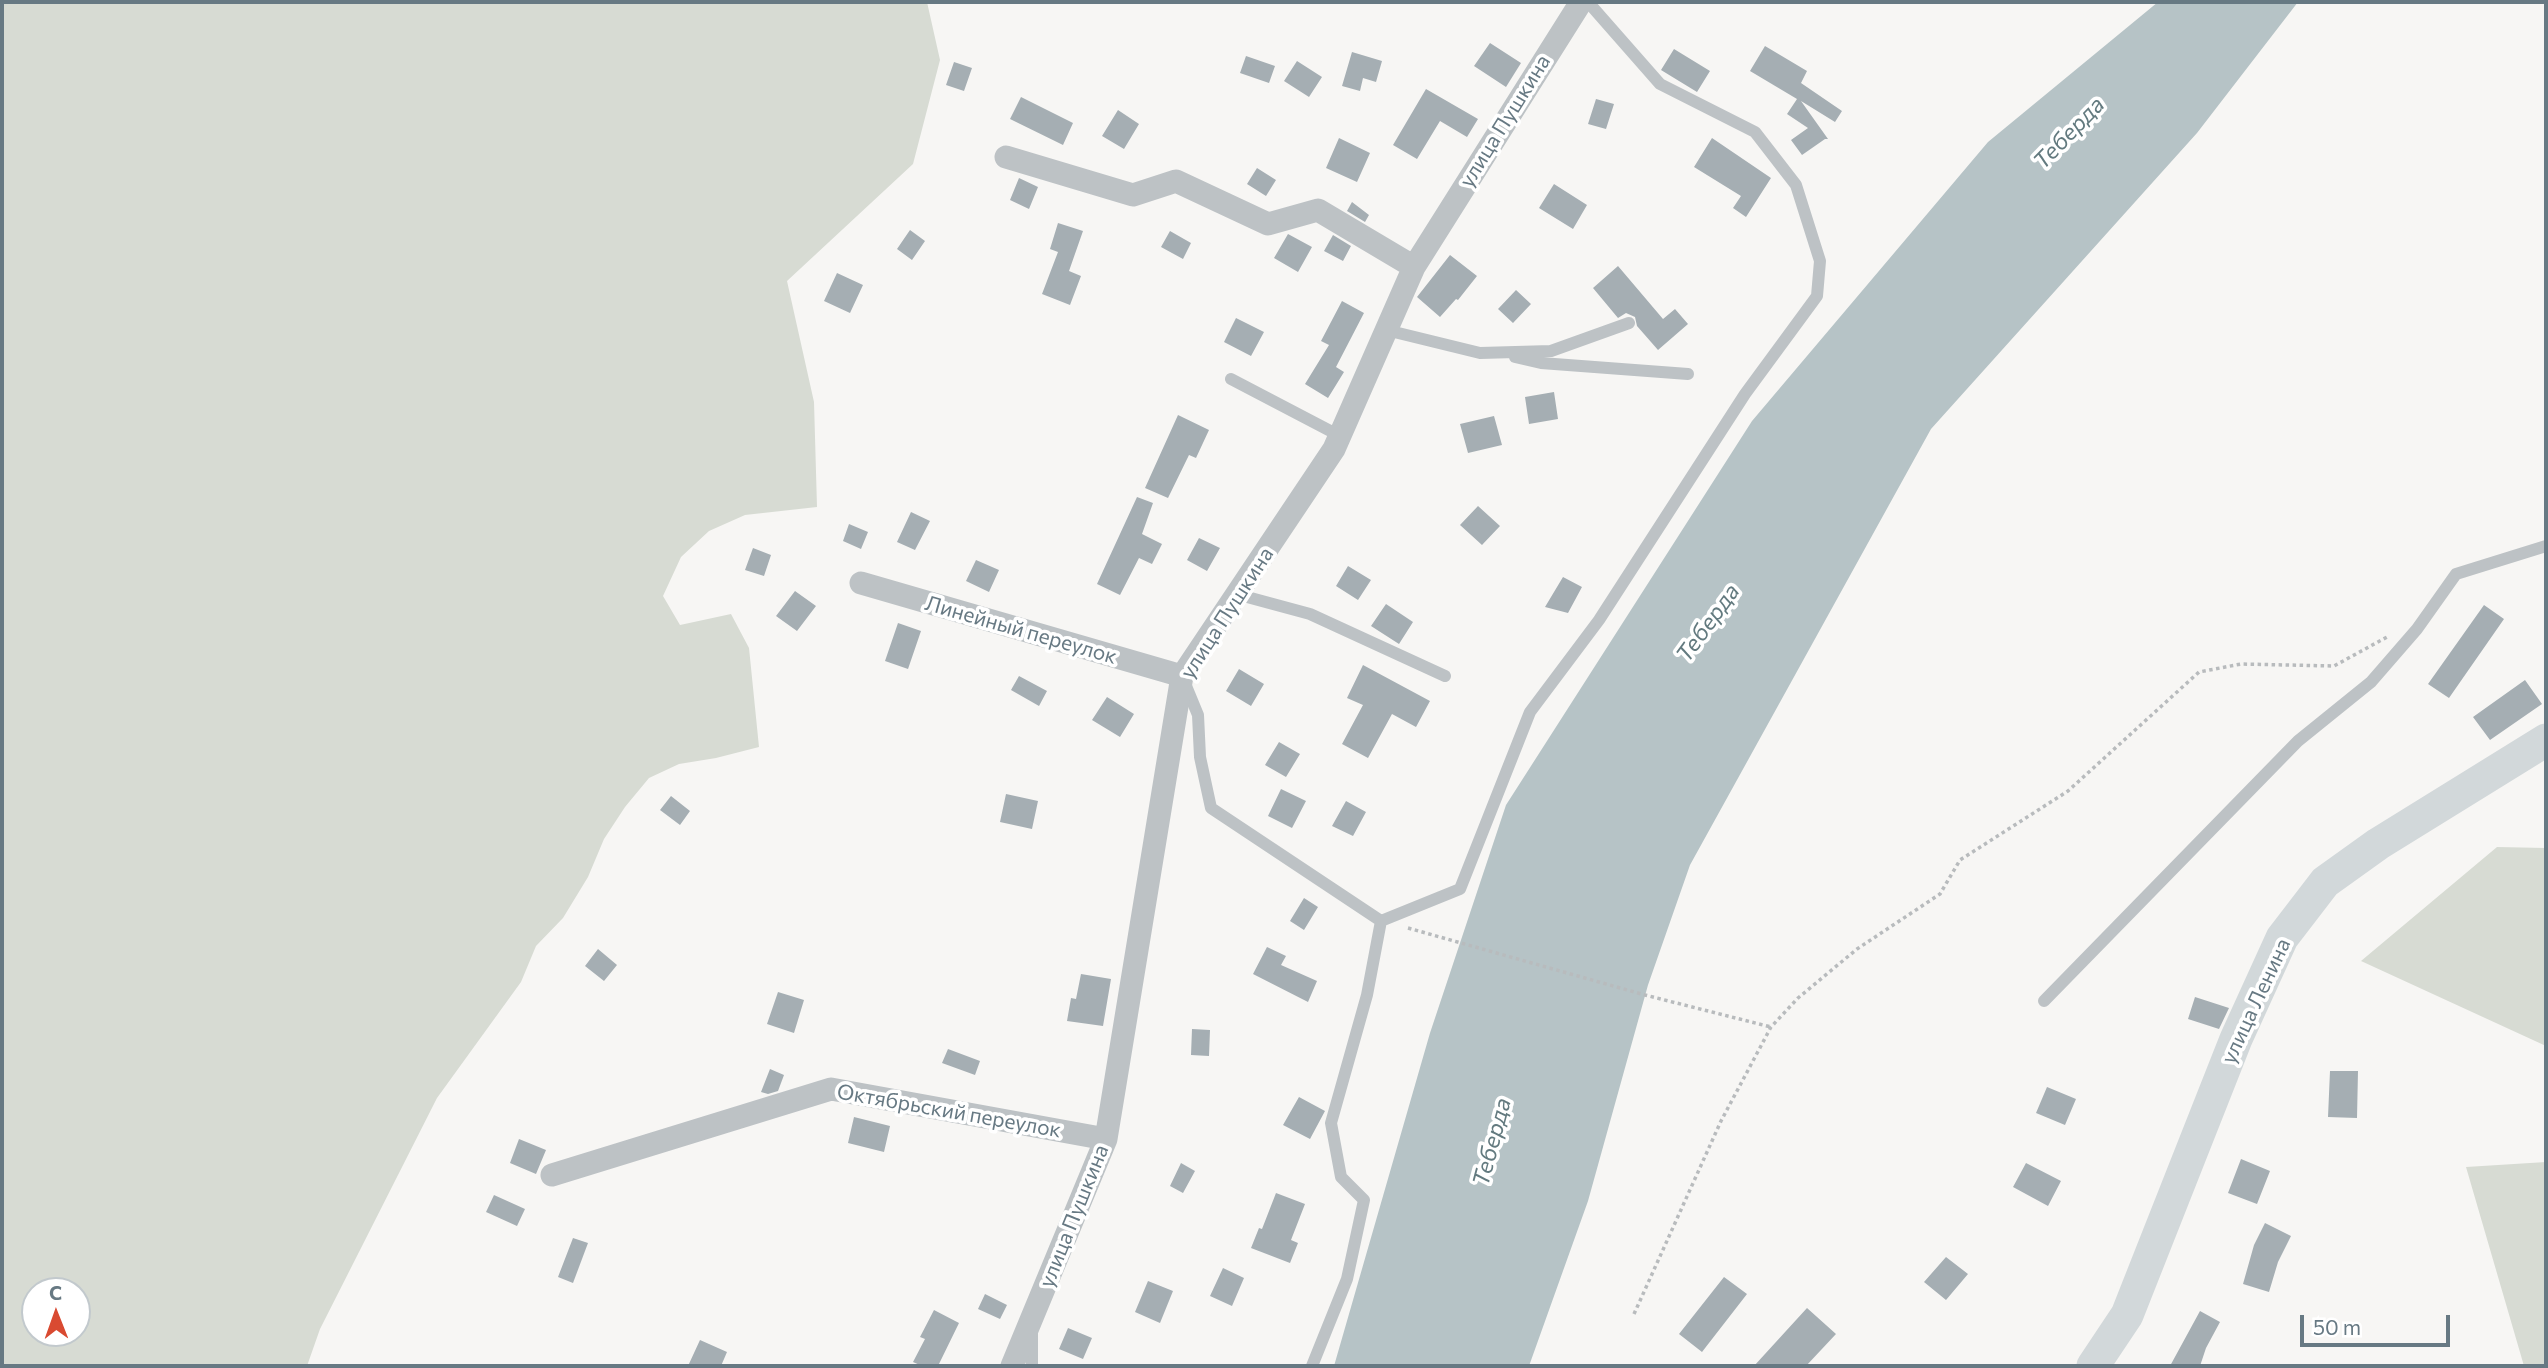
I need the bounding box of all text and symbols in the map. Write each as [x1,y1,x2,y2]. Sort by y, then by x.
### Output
street label: улица Пушкина [1454,50,1556,192]
water label: Теберда [2028,91,2110,175]
street label: улица Пушкина [1175,543,1279,683]
water label: Теберда [1670,578,1746,668]
street label: Линейный переулок [922,591,1120,669]
street label: улица Ленина [2216,934,2296,1068]
street label: Октябрьский переулок [835,1079,1063,1143]
water label: Теберда [1467,1095,1517,1189]
street label: улица Пушкина [1034,1141,1114,1291]
north arrow [21,1277,91,1347]
text: С [49,1281,62,1304]
scale bar [2303,1302,2454,1346]
text: 50 m [2313,1314,2361,1339]

